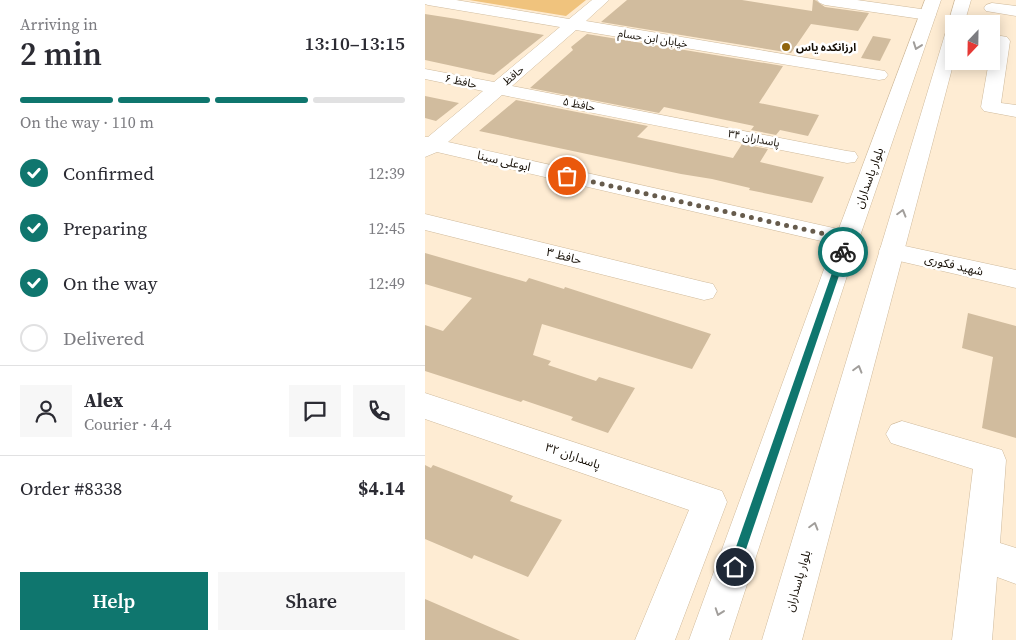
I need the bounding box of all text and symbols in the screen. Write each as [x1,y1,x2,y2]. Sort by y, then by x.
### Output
text: Arriving in [20,13,98,35]
north arrow [945,15,1000,70]
map controls [945,15,1000,70]
street label: خیابان ابن حسام [617,26,689,52]
text: 13:10–13:15 [305,30,405,56]
text: 2 min [20,32,102,76]
place label: ارزانکده یاس [796,40,856,55]
marker: ارزانکده یاس [780,41,792,53]
one-way arrow [913,41,923,50]
street label: حافظ [499,62,528,89]
street label: حافظ ۶ [443,71,479,92]
street label: حافظ ۵ [561,94,597,115]
text: On the way · 110 m [20,111,154,133]
street label: پاسداران ۳۴ [727,126,781,151]
street label: بلوار پاسداران [851,145,887,211]
street label: ابوعلی سینا [476,147,532,175]
pin [546,155,588,197]
icon: check [20,159,48,187]
text: Confirmed [63,160,154,186]
text: 12:39 [368,162,405,184]
icon: bag [553,162,581,190]
one-way arrow [896,208,907,217]
icon: check [20,214,48,242]
text: Preparing [63,215,147,241]
text: 12:45 [368,217,405,239]
courier [818,227,868,277]
icon: bike [829,238,857,266]
street label: حافظ ۳ [545,244,583,268]
street label: شهید فکوری [923,250,985,280]
icon: check [20,269,48,297]
text: On the way [63,270,158,296]
text: 12:49 [368,272,405,294]
text: Delivered [63,325,144,351]
one-way arrow [852,365,863,374]
button: person [20,385,72,437]
button: chat [289,385,341,437]
button: phone [353,385,405,437]
text: Alex [84,387,123,413]
text: Courier · 4.4 [84,413,172,435]
street label: پاسداران ۳۲ [543,439,603,473]
text: Order #8338 [20,475,122,501]
text: $4.14 [358,475,405,501]
one-way arrow [808,521,819,530]
pin [714,546,756,588]
street label: بلوار پاسداران [782,548,815,614]
icon: home [721,553,749,581]
button: Help [20,572,208,630]
button: Share [218,572,405,630]
one-way arrow [715,608,725,616]

